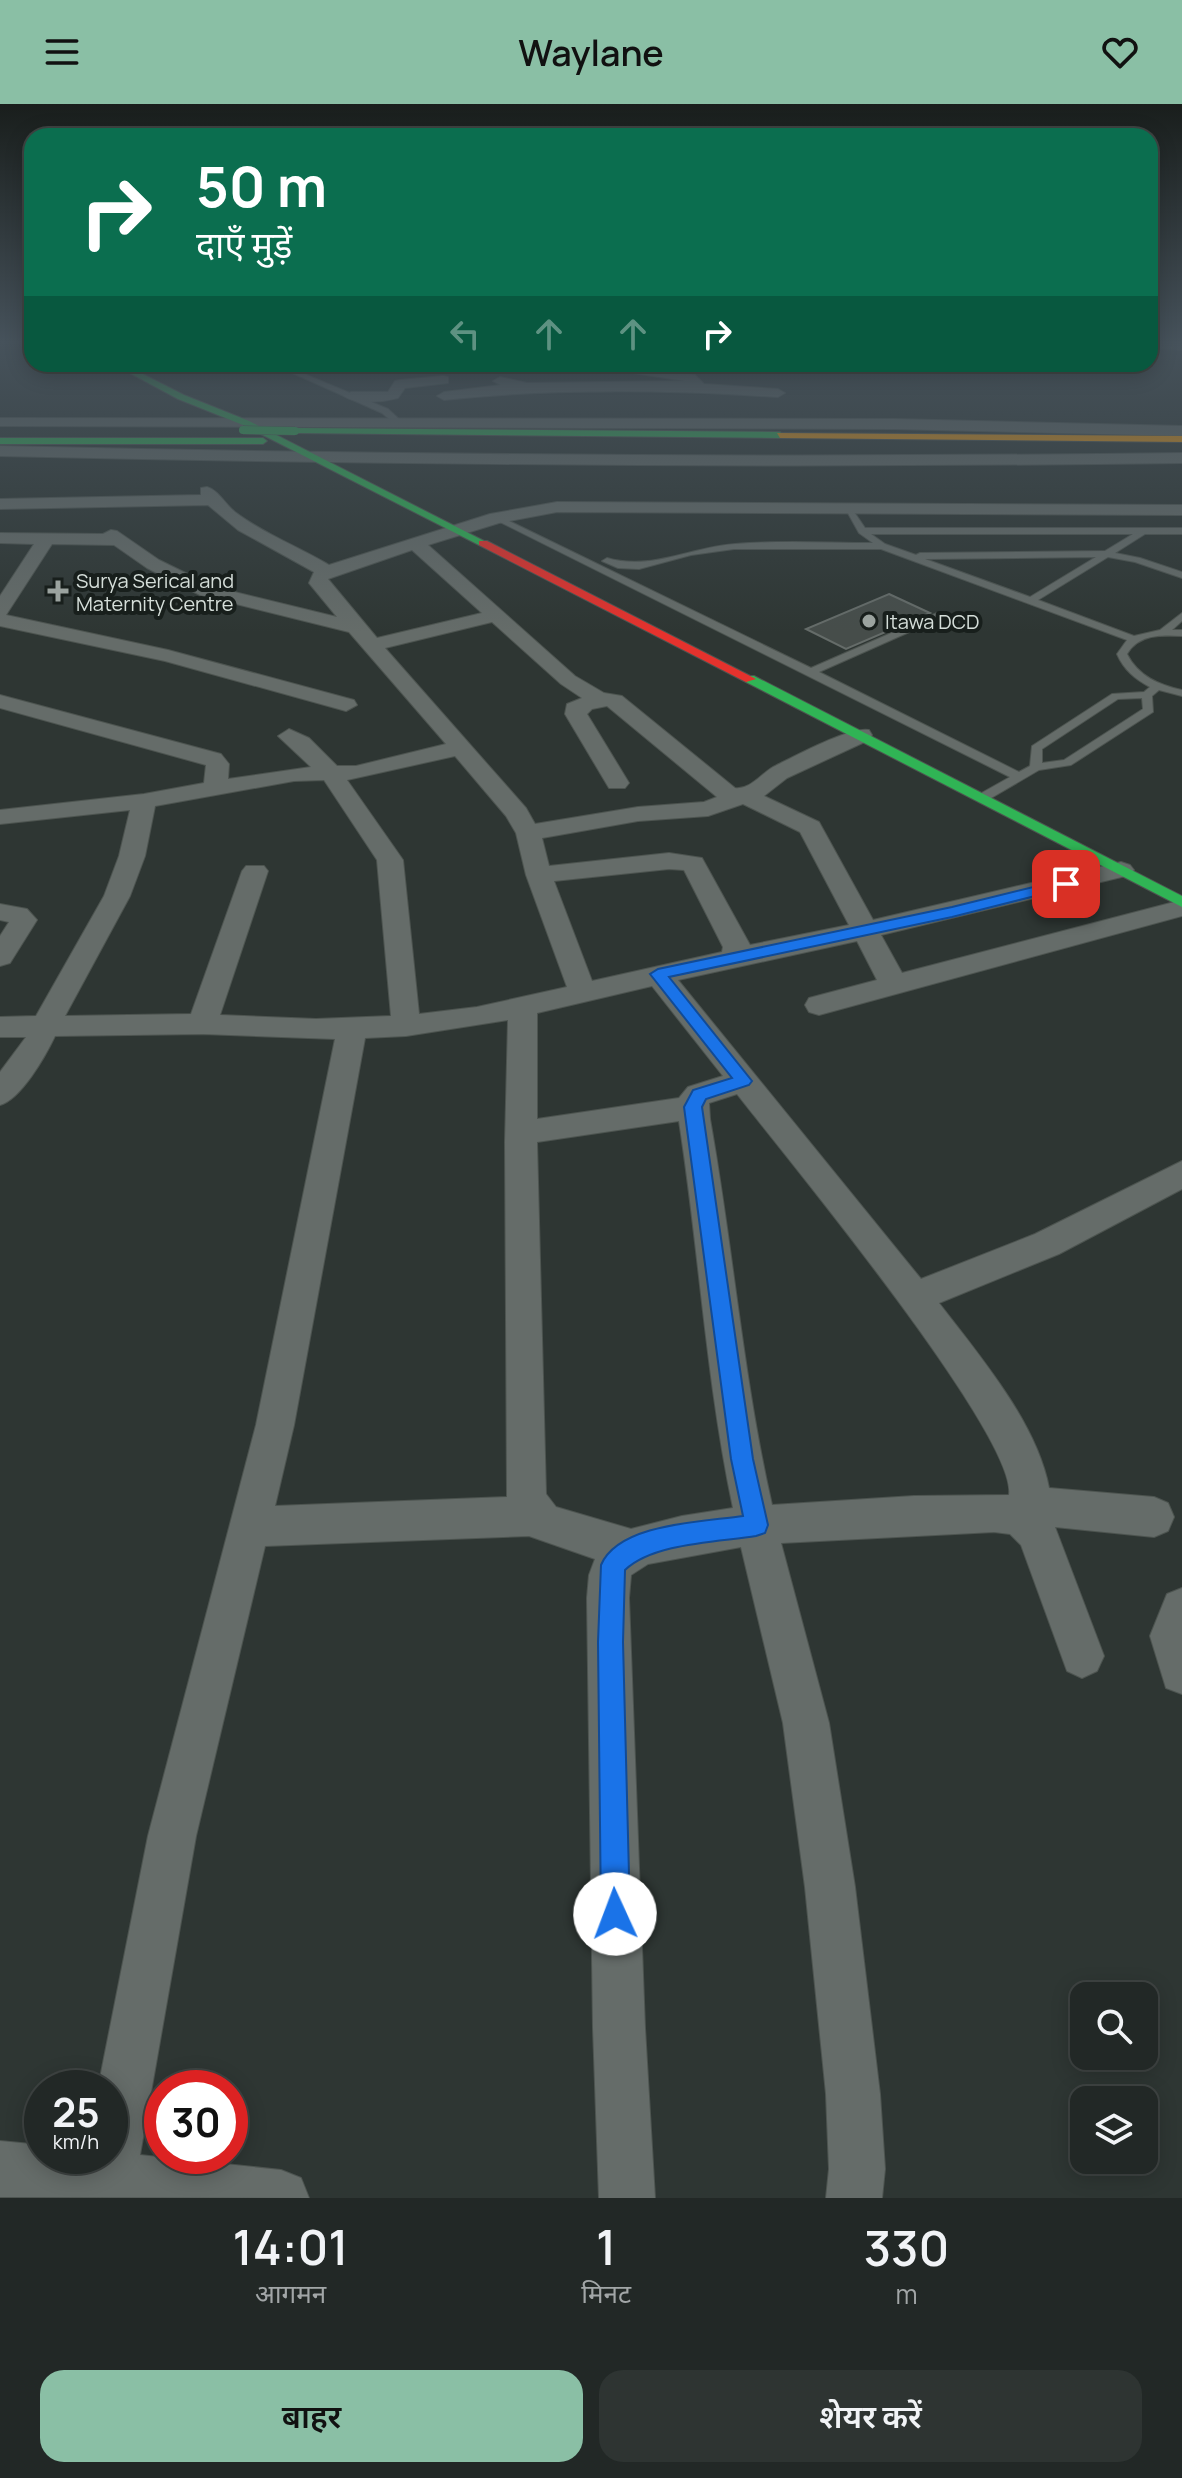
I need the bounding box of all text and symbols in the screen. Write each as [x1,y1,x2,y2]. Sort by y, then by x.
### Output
text: Waylane [518,28,664,77]
icon: menu [40,30,84,74]
icon: heart [1098,30,1142,74]
text: 50 m [196,147,327,224]
icon: right [64,160,168,264]
text: दाएँ मुड़ें [196,220,292,269]
icon: left [443,312,487,356]
icon: ahead [527,312,571,356]
icon: ahead [611,312,655,356]
icon: right [695,312,739,356]
place label: Surya Serical and Maternity Centre [76,567,234,617]
marker: Surya Serical and Maternity Centre [47,580,69,602]
place label: Itawa DCD [885,608,979,635]
marker: Itawa DCD [860,612,878,630]
pin [1032,850,1100,918]
icon: arrive [1044,862,1088,906]
position arrow [573,1872,657,1956]
map controls [1070,1982,1158,2174]
button: search [1070,1982,1158,2070]
speed limit sign: 30 [144,2070,248,2174]
text: 25 [52,2084,100,2139]
button: layers [1070,2086,1158,2174]
text: km/h [53,2128,99,2155]
text: 14:01 [233,2214,349,2279]
text: 1 [596,2214,616,2279]
text: 330 [864,2215,949,2280]
text: आगमन [255,2275,326,2311]
text: मिनट [581,2275,631,2311]
text: m [895,2276,918,2312]
button: बाहर [40,2370,583,2462]
button: शेयर करें [599,2370,1142,2462]

